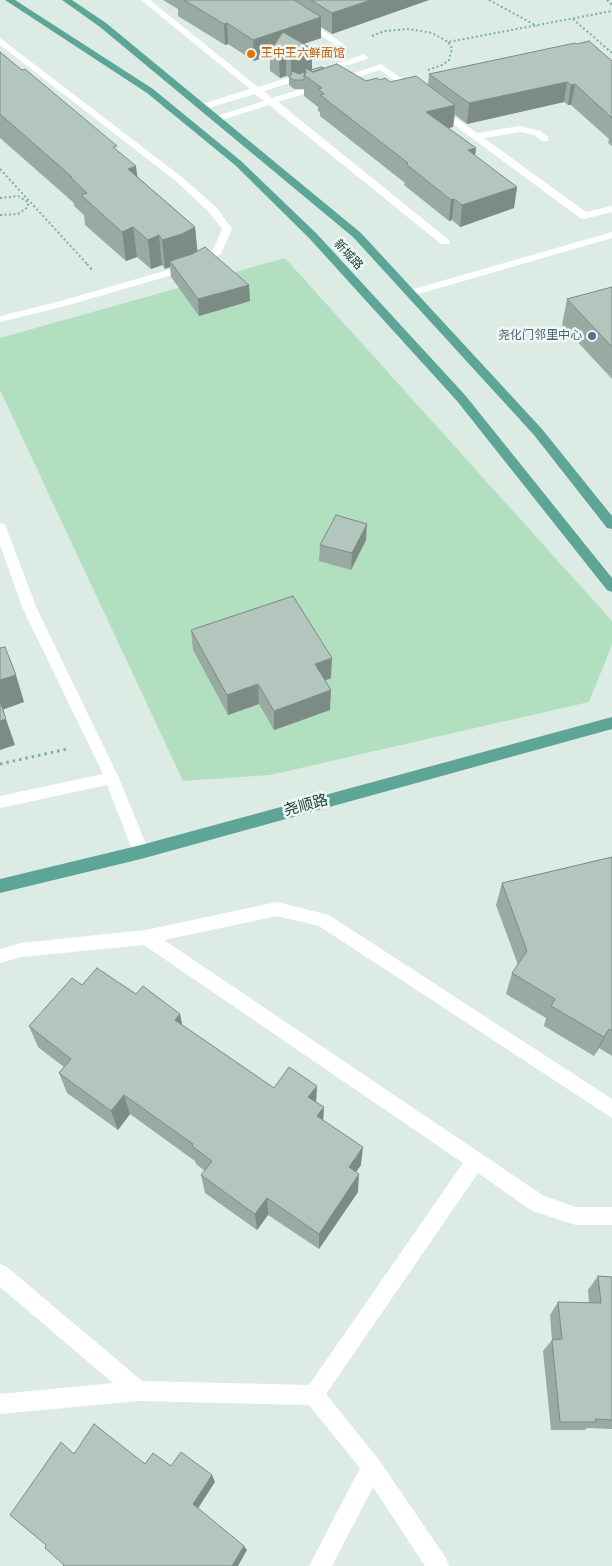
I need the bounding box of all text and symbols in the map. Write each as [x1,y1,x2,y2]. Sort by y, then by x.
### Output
place label: 王中王六鲜面馆 [261,47,345,61]
marker: 王中王六鲜面馆 [245,48,257,60]
street label: 新城路 [330,237,366,273]
place label: 尧化门邻里中心 [498,329,582,343]
marker: 尧化门邻里中心 [586,330,598,342]
street label: 尧顺路 [282,791,330,821]

